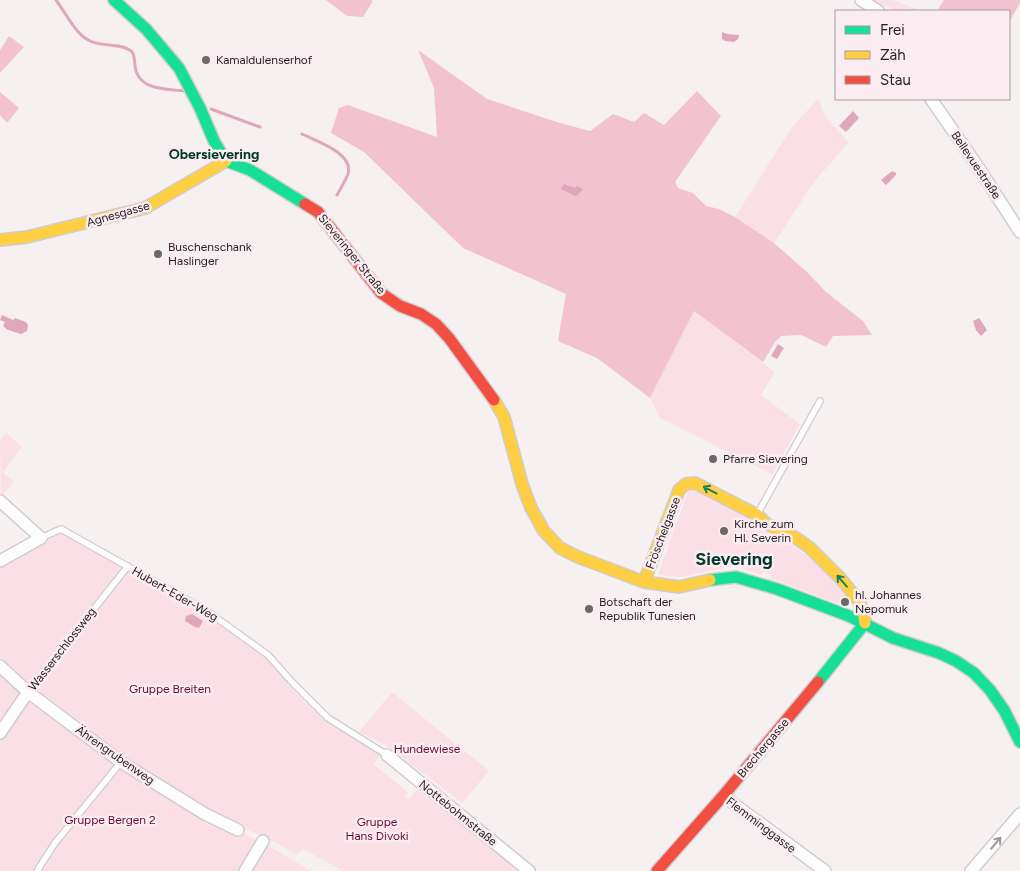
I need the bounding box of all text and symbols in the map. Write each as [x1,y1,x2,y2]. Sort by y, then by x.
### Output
legend [835,10,1010,100]
text: Frei [880,21,905,39]
text: Zäh [880,46,906,64]
place label: Kamaldulenserhof [216,53,313,67]
marker: Kamaldulenserhof [200,54,212,66]
text: Stau [880,71,911,89]
street label: Bellevuestraße [948,128,1004,202]
district label: Obersievering [169,146,259,163]
street label: Agnesgasse [85,198,152,230]
street label: Sieveringer Straße [315,211,389,297]
place label: Buschenschank Haslinger [168,240,252,268]
marker: Buschenschank Haslinger [152,248,164,260]
place label: Pfarre Sievering [723,452,808,466]
marker: Pfarre Sievering [707,453,719,465]
one-way arrow [703,485,718,494]
street label: Fröschelgasse [643,494,683,571]
place label: Kirche zum Hl. Severin [734,517,794,545]
marker: Kirche zum Hl. Severin [718,525,730,537]
district label: Sievering [695,548,773,570]
street label: Hubert-Eder-Weg [129,564,221,624]
one-way arrow [836,575,847,588]
place label: hl. Johannes Nepomuk [855,588,922,616]
place label: Botschaft der Republik Tunesien [599,595,696,623]
marker: hl. Johannes Nepomuk [839,596,851,608]
marker: Botschaft der Republik Tunesien [583,603,595,615]
street label: Wasserschlossweg [25,605,99,693]
park label: Gruppe Breiten [129,682,211,696]
street label: Brechergasse [734,715,792,780]
street label: Ährengrubenweg [73,723,157,787]
park label: Hundewiese [394,742,461,756]
street label: Nottebohmstraße [416,777,500,849]
street label: Flemminggasse [723,794,799,856]
park label: Gruppe Bergen 2 [64,813,156,827]
park label: Gruppe Hans Divoki [345,815,409,843]
one-way arrow [990,836,1001,849]

